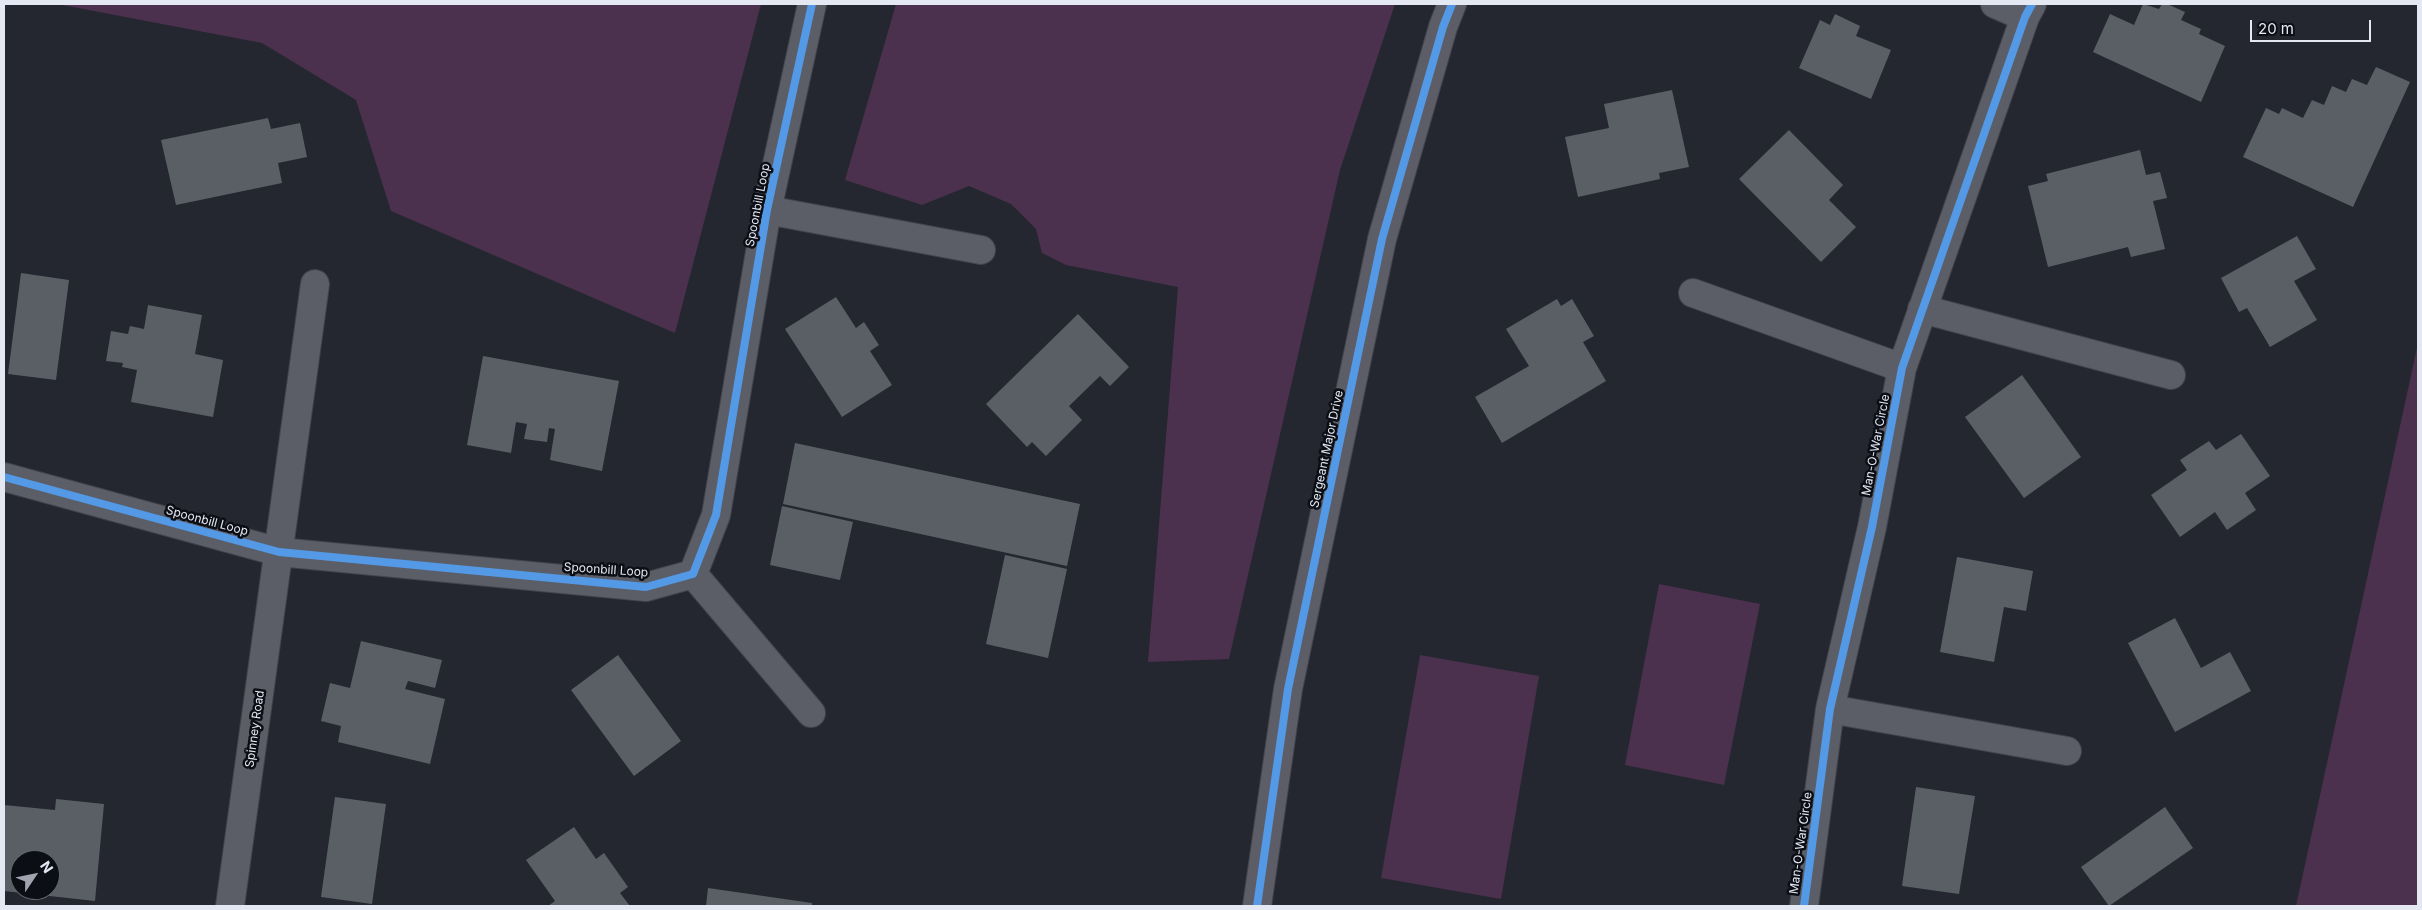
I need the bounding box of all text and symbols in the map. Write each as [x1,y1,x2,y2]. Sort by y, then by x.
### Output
scale bar [2252,10,2373,42]
text: 20 m [2258,19,2294,38]
street label: Spoonbill Loop [743,162,773,248]
street label: Sergeant Major Drive [1307,389,1347,509]
street label: Man-O-War Circle [1859,393,1893,497]
street label: Spoonbill Loop [164,503,250,539]
street label: Spoonbill Loop [563,560,649,580]
street label: Spinney Road [242,689,268,769]
street label: Man-O-War Circle [1787,791,1815,895]
north arrow [10,850,60,900]
text: N [37,858,57,876]

